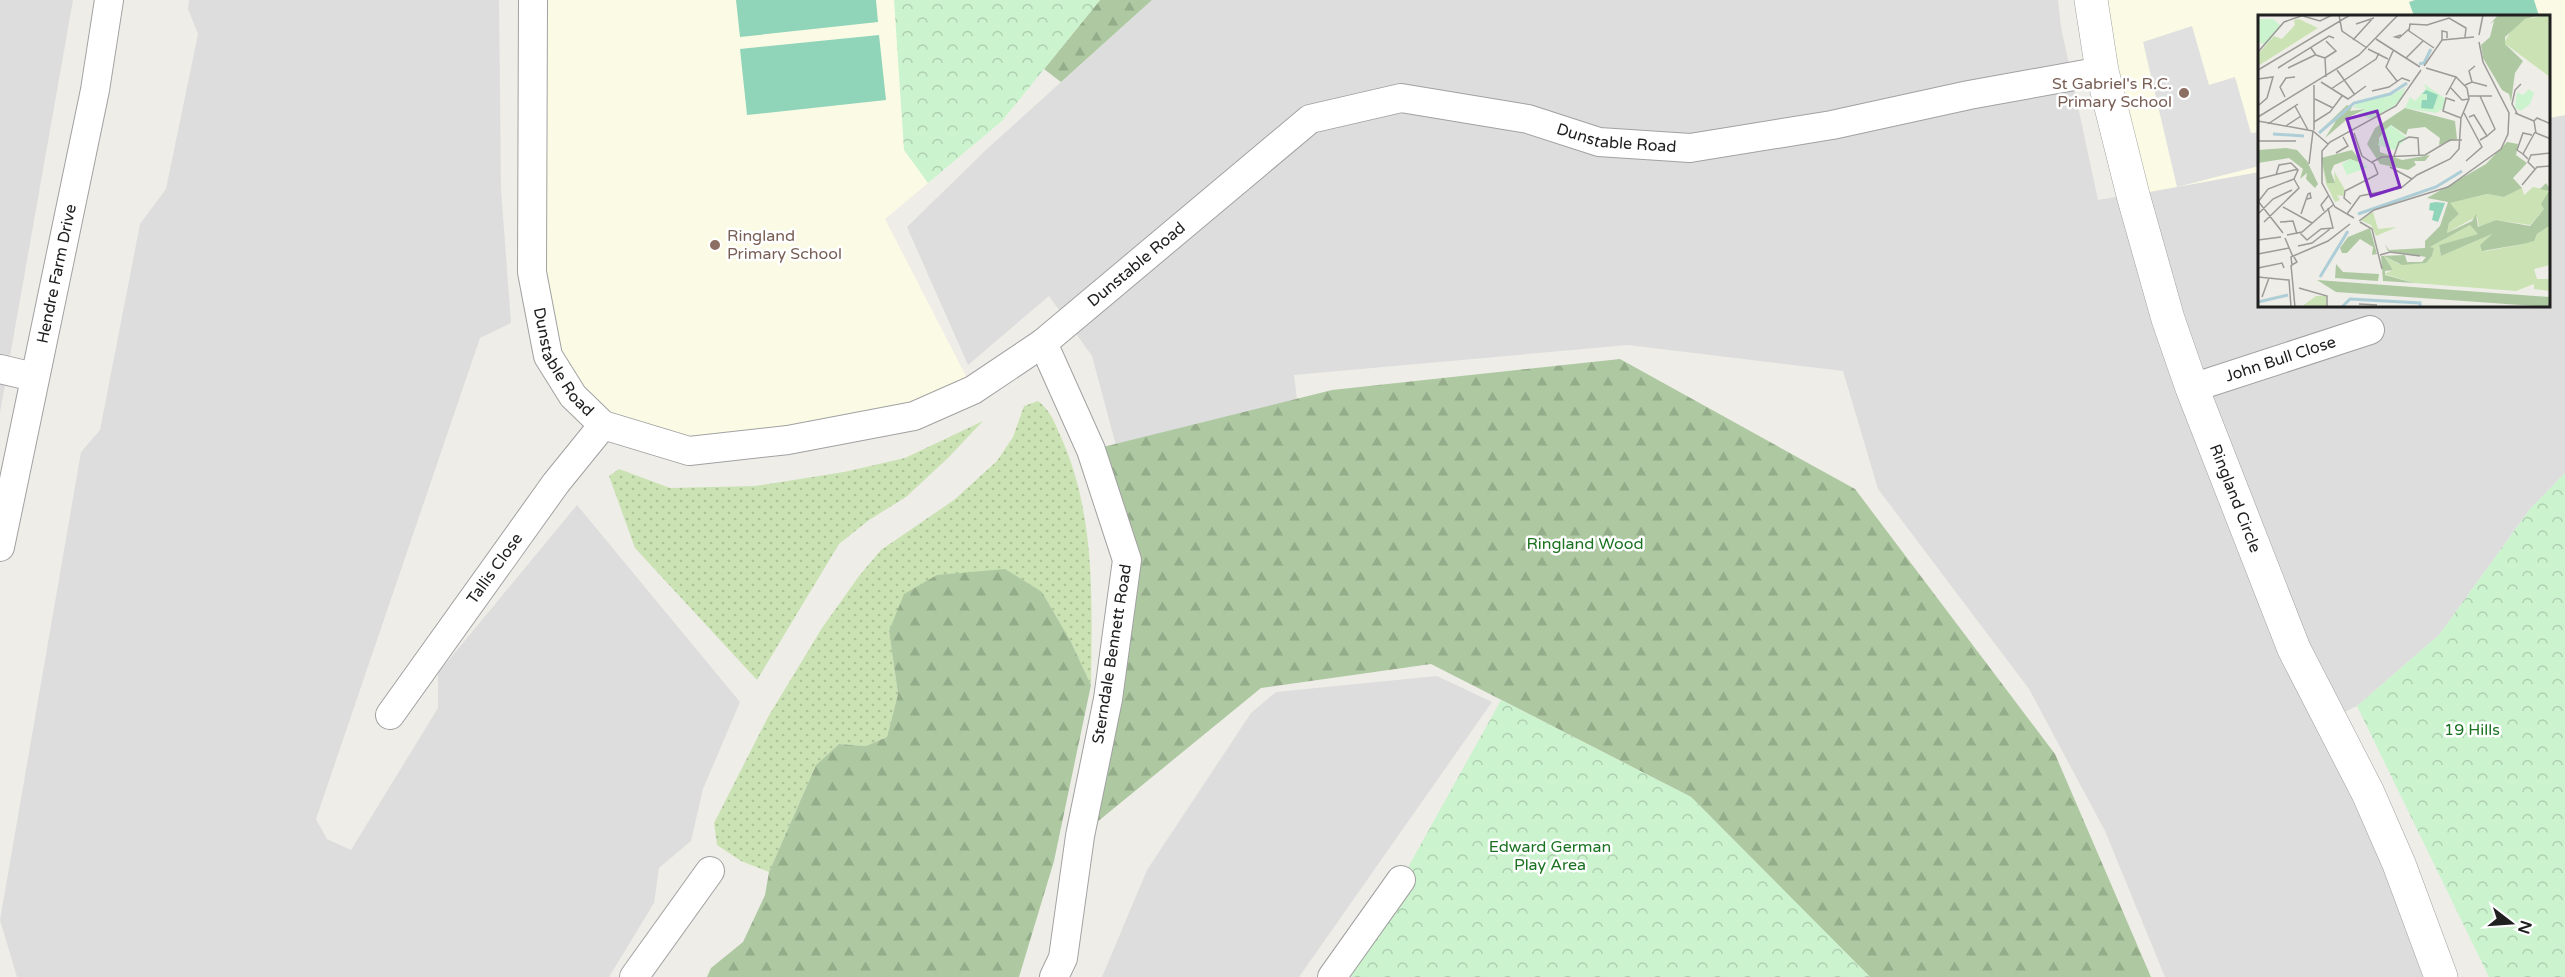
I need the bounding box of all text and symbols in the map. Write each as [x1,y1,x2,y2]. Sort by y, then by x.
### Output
inset map [2258,15,2550,308]
place label: St Gabriel's R.C. Primary School [2052,74,2172,112]
marker: St Gabriel's R.C. Primary School [2177,86,2191,100]
street label: Dunstable Road [1554,119,1677,157]
street label: Hendre Farm Drive [33,202,81,345]
street label: Dunstable Road [1083,218,1190,311]
place label: Ringland Primary School [727,226,842,264]
marker: Ringland Primary School [708,238,722,252]
street label: Dunstable Road [529,306,598,421]
street label: John Bull Close [2222,332,2338,387]
street label: Ringland Circle [2205,441,2265,555]
street label: Tallis Close [462,529,527,608]
park label: Ringland Wood [1526,534,1644,554]
street label: Sterndale Bennett Road [1088,563,1136,745]
park label: 19 Hills [2444,720,2500,740]
park label: Edward German Play Area [1489,837,1611,875]
north arrow [2481,893,2541,953]
text: N [2513,918,2536,936]

